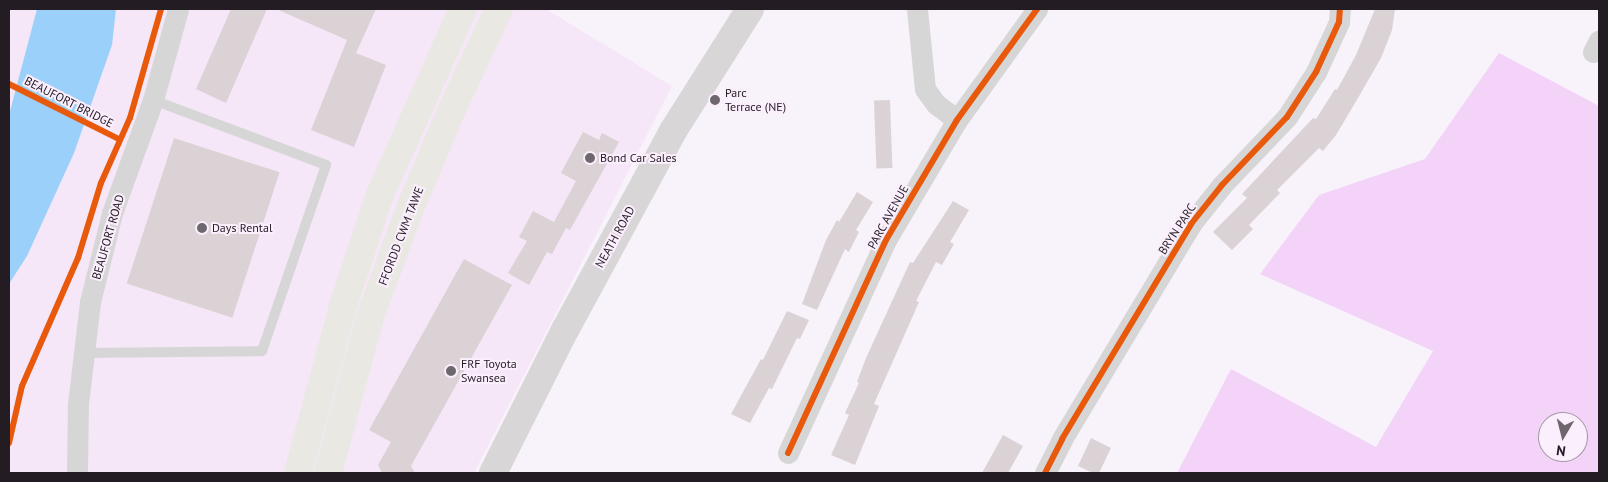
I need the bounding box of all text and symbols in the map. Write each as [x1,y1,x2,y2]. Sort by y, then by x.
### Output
street label: BEAUFORT BRIDGE [22,73,116,131]
place label: Parc Terrace (NE) [725,86,786,114]
marker: Parc Terrace (NE) [709,94,721,106]
place label: Bond Car Sales [600,151,677,165]
marker: Bond Car Sales [584,152,596,164]
street label: PARC AVENUE [864,182,912,252]
street label: FFORDD CWM TAWE [375,184,427,288]
street label: BEAUFORT ROAD [89,193,127,281]
street label: BRYN PARC [1155,201,1199,257]
street label: NEATH ROAD [592,204,638,270]
place label: Days Rental [212,221,272,235]
marker: Days Rental [196,222,208,234]
place label: FRF Toyota Swansea [461,357,517,385]
marker: FRF Toyota Swansea [445,365,457,377]
north arrow [1538,412,1588,462]
text: N [1555,441,1567,460]

